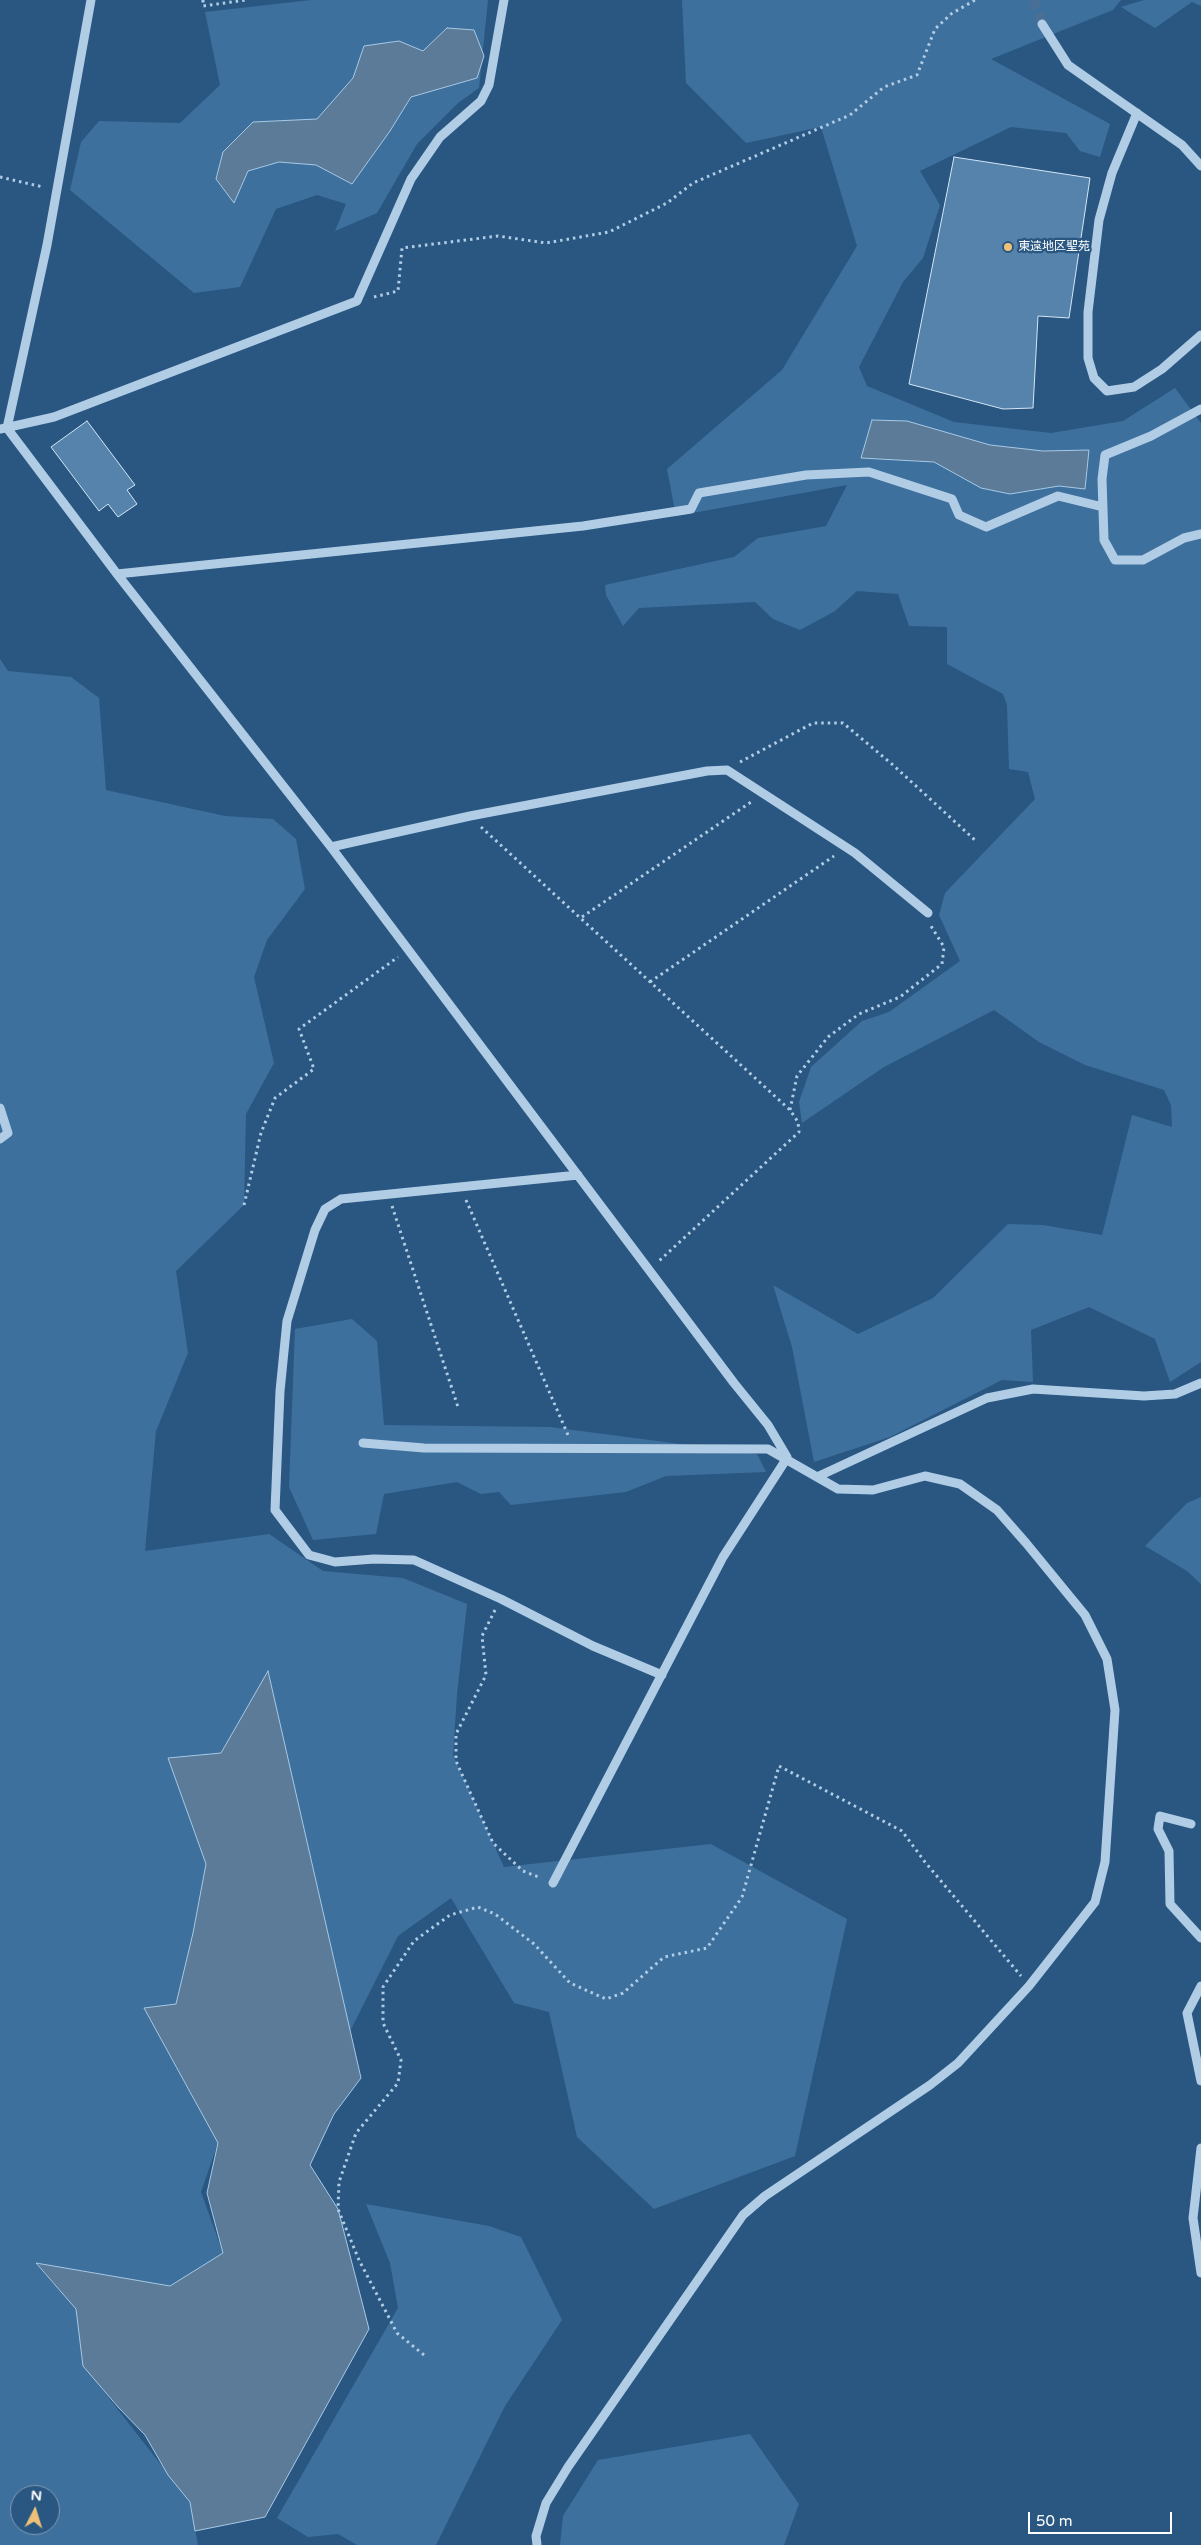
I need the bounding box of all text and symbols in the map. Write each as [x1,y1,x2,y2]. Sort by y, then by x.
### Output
place label: 東遠地区聖苑 [1018,240,1090,254]
marker: 東遠地区聖苑 [1002,241,1014,253]
north arrow [10,2485,60,2535]
text: N [30,2487,43,2505]
scale bar [1031,2502,1175,2534]
text: 50 m [1036,2512,1073,2530]

